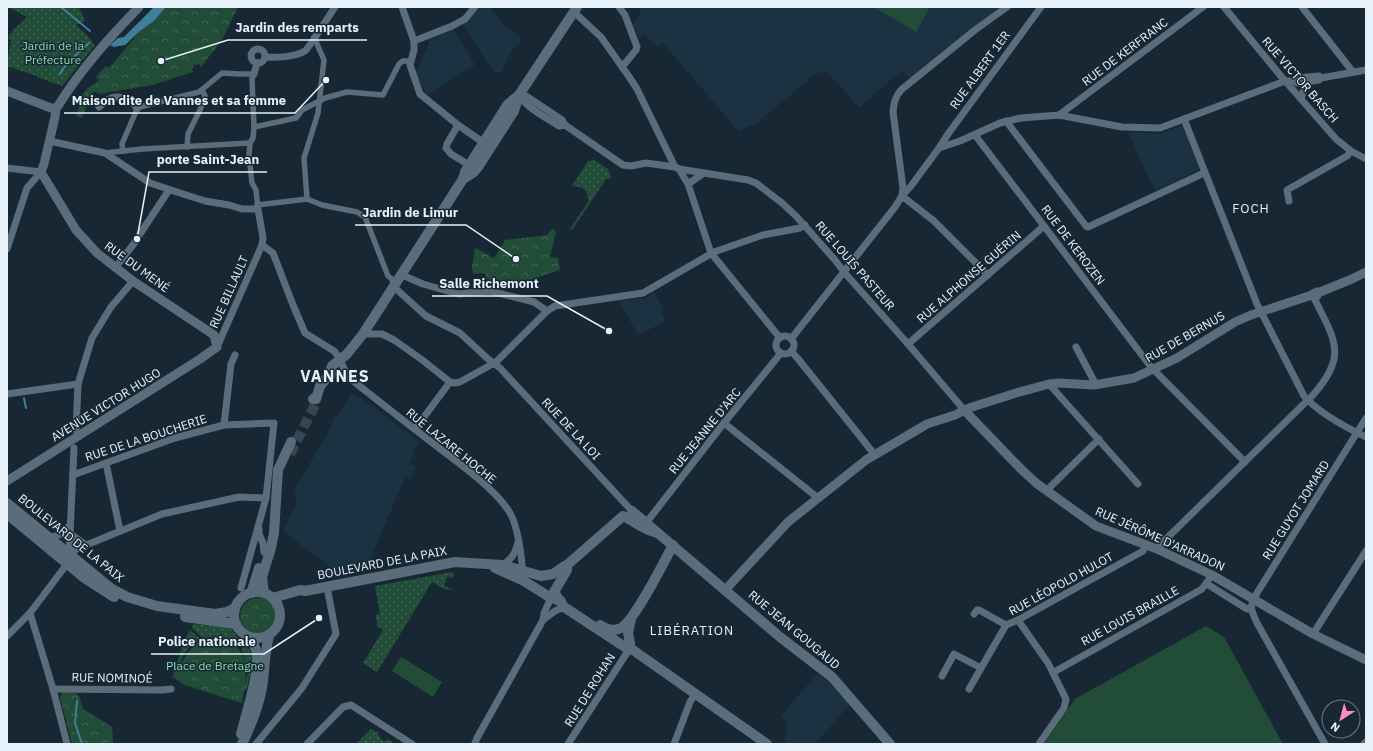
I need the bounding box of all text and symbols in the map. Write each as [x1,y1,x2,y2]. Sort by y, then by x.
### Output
street label: RUE DE KERFRANC [1079,14,1171,89]
callout: Jardin des remparts [228,15,367,40]
text: Jardin des remparts [235,19,359,36]
street label: RUE ALBERT 1ER [946,27,1013,112]
street label: RUE VICTOR BASCH [1259,34,1342,126]
park label: Jardin de la Préfecture [22,38,85,67]
callout: Maison dite de Vannes et sa femme [64,88,295,113]
text: Maison dite de Vannes et sa femme [72,92,286,109]
callout: porte Saint-Jean [149,147,267,172]
text: porte Saint-Jean [157,151,259,168]
callout: Jardin de Limur [355,200,466,225]
district label: FOCH [1232,200,1270,217]
street label: RUE DE KEROZEN [1038,202,1108,288]
text: Jardin de Limur [362,204,458,221]
street label: RUE LOUIS PASTEUR [813,218,898,314]
street label: RUE ALPHONSE GUÉRIN [913,227,1024,326]
street label: RUE DU MENÉ [102,238,173,295]
street label: RUE BILLAULT [206,253,251,331]
callout: Salle Richemont [432,271,547,296]
text: Salle Richemont [439,275,539,292]
street label: RUE DE BERNUS [1142,308,1227,365]
street label: AVENUE VICTOR HUGO [48,365,163,444]
district label: VANNES [300,366,370,386]
street label: RUE JEANNE D'ARC [665,384,744,477]
street label: RUE DE LA LOI [539,395,604,463]
street label: RUE LAZARE HOCHE [403,405,499,487]
street label: RUE DE LA BOUCHERIE [83,411,209,464]
street label: RUE GUYOT JOMARD [1259,457,1332,562]
street label: BOULEVARD DE LA PAIX [15,490,128,585]
street label: RUE JÉRÔME D'ARRADON [1093,503,1227,574]
street label: BOULEVARD DE LA PAIX [316,542,449,582]
street label: RUE LÉOPOLD HULOT [1006,549,1116,618]
street label: RUE LOUIS BRAILLE [1078,582,1181,649]
street label: RUE JEAN GOUGAUD [746,587,843,672]
district label: LIBÉRATION [650,622,734,639]
callout: Police nationale [151,629,264,654]
text: Police nationale [158,633,256,650]
street label: RUE DE ROHAN [561,650,618,729]
park label: Place de Bretagne [166,658,264,673]
street label: RUE NOMINOÉ [71,669,153,686]
north arrow [1321,699,1361,739]
text: N [1328,719,1342,735]

